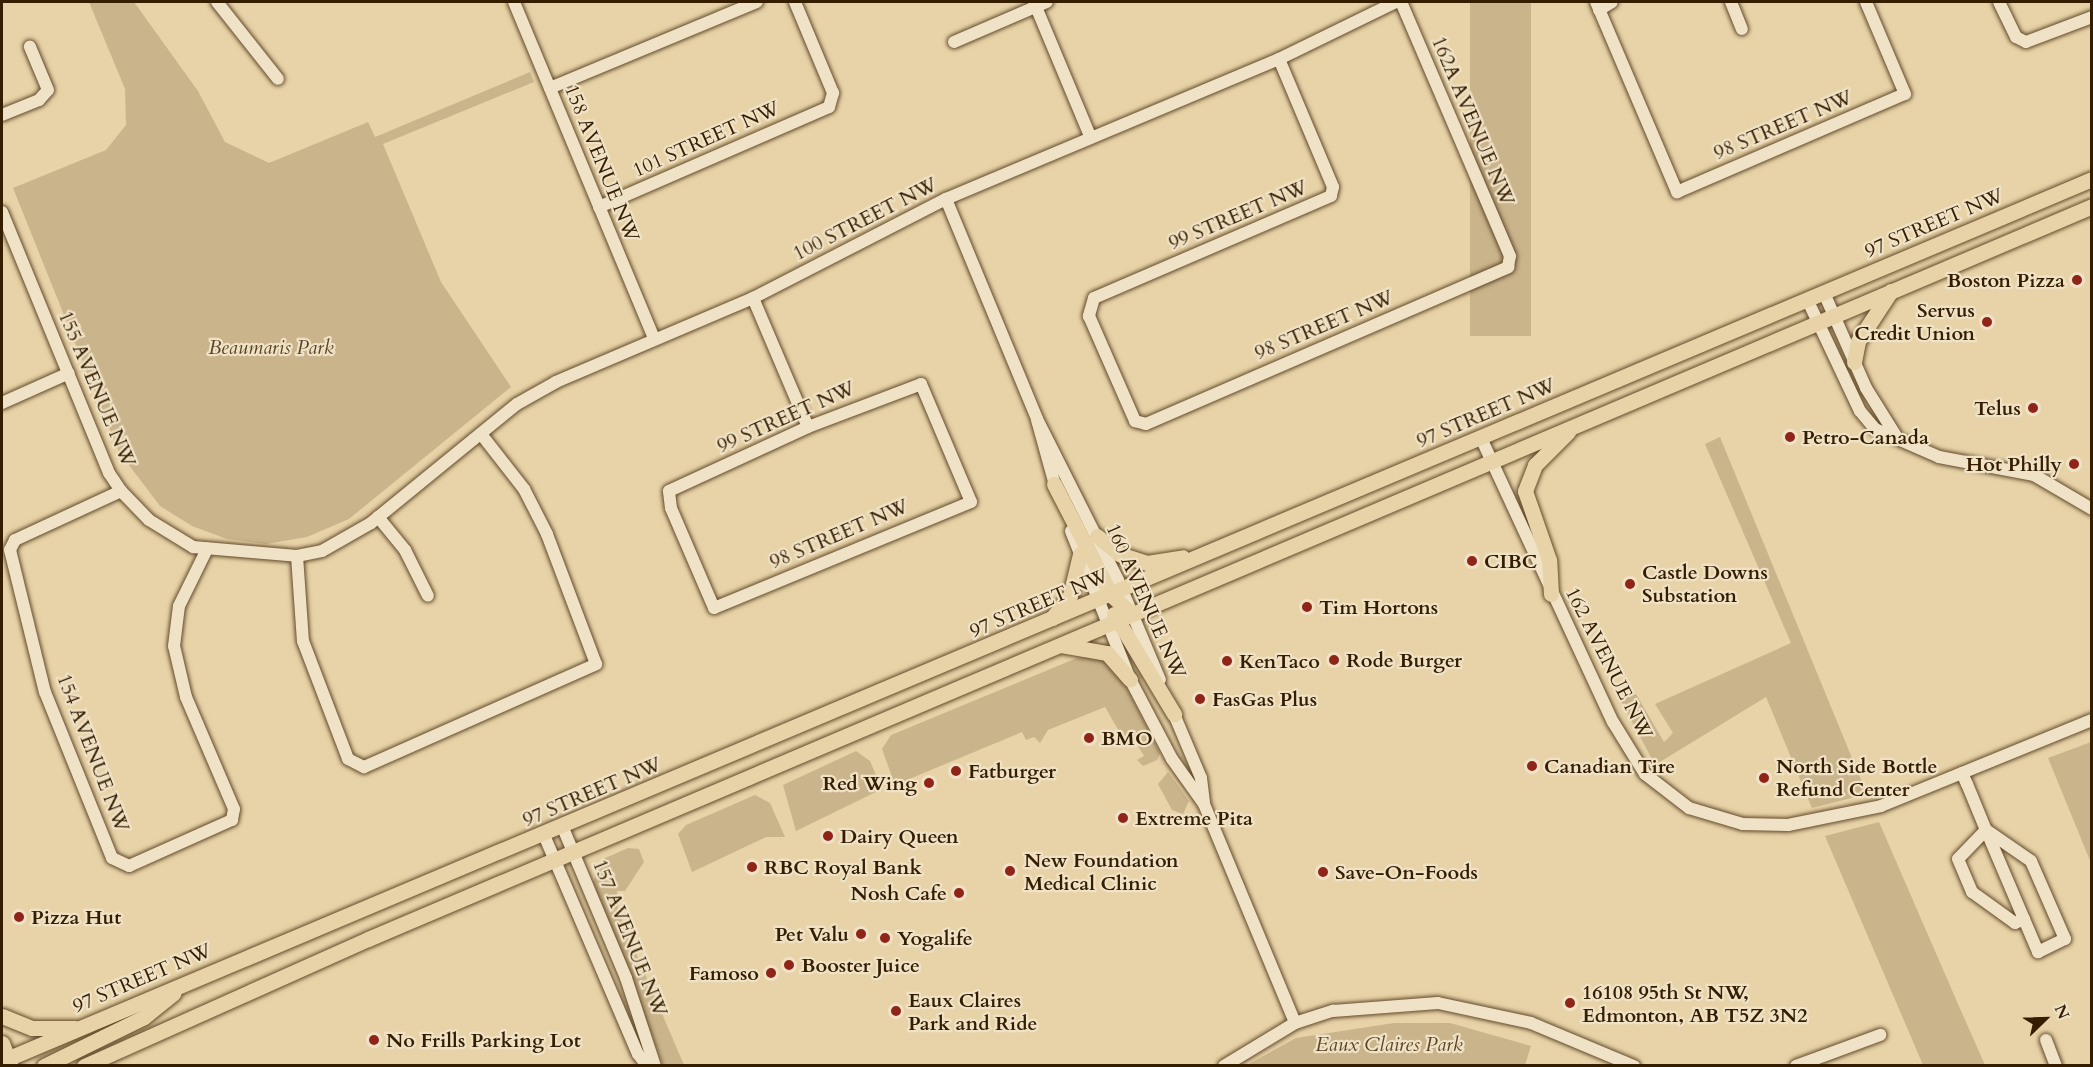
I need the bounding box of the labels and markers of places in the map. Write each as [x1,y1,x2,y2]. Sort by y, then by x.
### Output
place label: Boston Pizza [1947,268,2065,292]
marker: Boston Pizza [2070,273,2084,287]
place label: Servus Credit Union [1854,298,1975,345]
marker: Servus Credit Union [1980,315,1994,329]
place label: Telus [1974,396,2021,420]
marker: Telus [2026,401,2040,415]
place label: Petro-Canada [1802,425,1929,449]
marker: Petro-Canada [1783,430,1797,444]
place label: Hot Philly [1966,452,2062,476]
marker: Hot Philly [2067,457,2081,471]
place label: CIBC [1484,549,1537,573]
marker: CIBC [1465,554,1479,568]
place label: Castle Downs Substation [1642,560,1768,607]
marker: Castle Downs Substation [1623,577,1637,591]
place label: Tim Hortons [1319,595,1438,619]
marker: Tim Hortons [1300,600,1314,614]
place label: Rode Burger [1346,648,1462,672]
place label: KenTaco [1239,649,1320,673]
marker: Rode Burger [1327,653,1341,667]
marker: KenTaco [1220,654,1234,668]
place label: FasGas Plus [1212,687,1317,711]
marker: FasGas Plus [1193,692,1207,706]
place label: BMO [1101,726,1153,750]
marker: BMO [1082,731,1096,745]
place label: Canadian Tire [1544,754,1675,778]
place label: North Side Bottle Refund Center [1776,754,1937,801]
place label: Fatburger [968,759,1056,783]
marker: Canadian Tire [1525,759,1539,773]
marker: Fatburger [949,764,963,778]
place label: Red Wing [823,771,917,795]
marker: North Side Bottle Refund Center [1757,771,1771,785]
marker: Red Wing [922,776,936,790]
place label: Extreme Pita [1135,806,1253,830]
marker: Extreme Pita [1116,811,1130,825]
place label: Dairy Queen [840,824,959,848]
marker: Dairy Queen [821,829,835,843]
place label: New Foundation Medical Clinic [1024,848,1179,895]
place label: RBC Royal Bank [764,855,922,879]
marker: RBC Royal Bank [745,860,759,874]
place label: Save-On-Foods [1335,860,1478,884]
marker: New Foundation Medical Clinic [1001,862,1019,880]
marker: Save-On-Foods [1316,865,1330,879]
place label: Nosh Cafe [851,881,947,905]
marker: Nosh Cafe [952,886,966,900]
place label: Pizza Hut [31,905,121,929]
marker: Pizza Hut [12,910,26,924]
place label: Pet Valu [775,922,849,946]
place label: Yogalife [897,926,973,950]
marker: Pet Valu [854,927,868,941]
marker: Yogalife [878,931,892,945]
place label: Booster Juice [801,953,920,977]
marker: Booster Juice [782,958,796,972]
place label: Famoso [689,961,759,985]
marker: Famoso [764,966,778,980]
place label: 16108 95th St NW, Edmonton, AB T5Z 3N2 [1582,980,1807,1027]
place label: Eaux Claires Park and Ride [908,988,1037,1035]
marker: 16108 95th St NW, Edmonton, AB T5Z 3N2 [1563,996,1577,1010]
marker: Eaux Claires Park and Ride [889,1004,903,1018]
place label: No Frills Parking Lot [386,1028,581,1052]
marker: No Frills Parking Lot [367,1033,381,1047]

